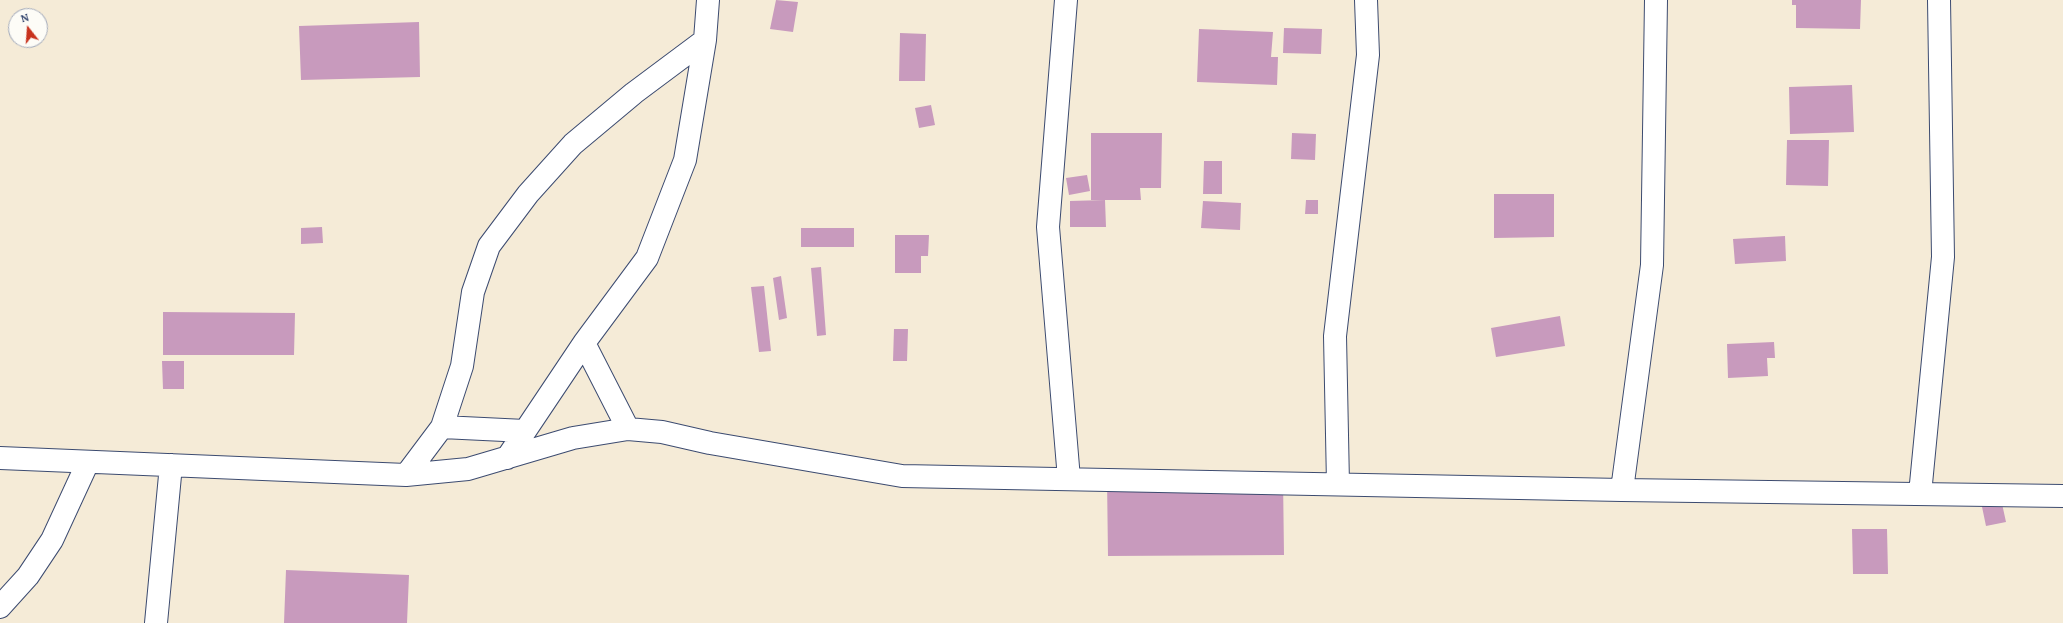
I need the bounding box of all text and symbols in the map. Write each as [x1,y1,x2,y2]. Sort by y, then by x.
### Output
north arrow [8,8,48,48]
text: N [19,9,31,26]

